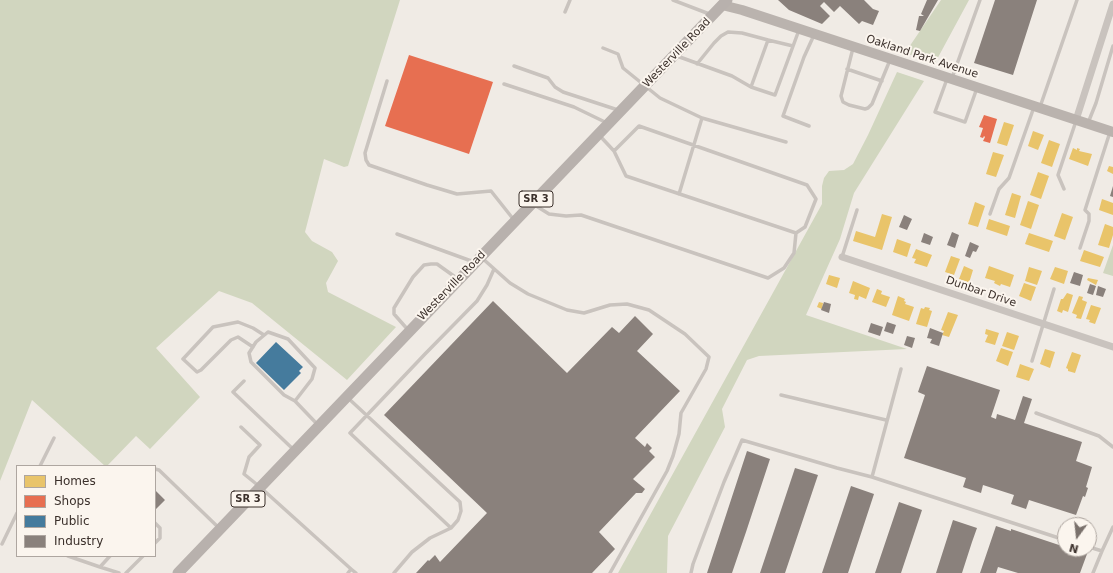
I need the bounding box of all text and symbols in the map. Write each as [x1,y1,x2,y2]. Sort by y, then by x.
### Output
street label: Westerville Road [640,15,714,91]
street label: Oakland Park Avenue [864,33,980,81]
road number: SR 3 [519,191,553,207]
street label: Westerville Road [415,248,489,324]
street label: Dunbar Drive [944,274,1018,310]
legend [16,465,156,557]
text: Homes [54,474,96,488]
road number: SR 3 [231,491,265,507]
text: Shops [54,494,90,508]
text: Public [54,514,90,528]
north arrow [1057,517,1097,557]
text: Industry [54,534,103,548]
text: N [1068,541,1080,556]

